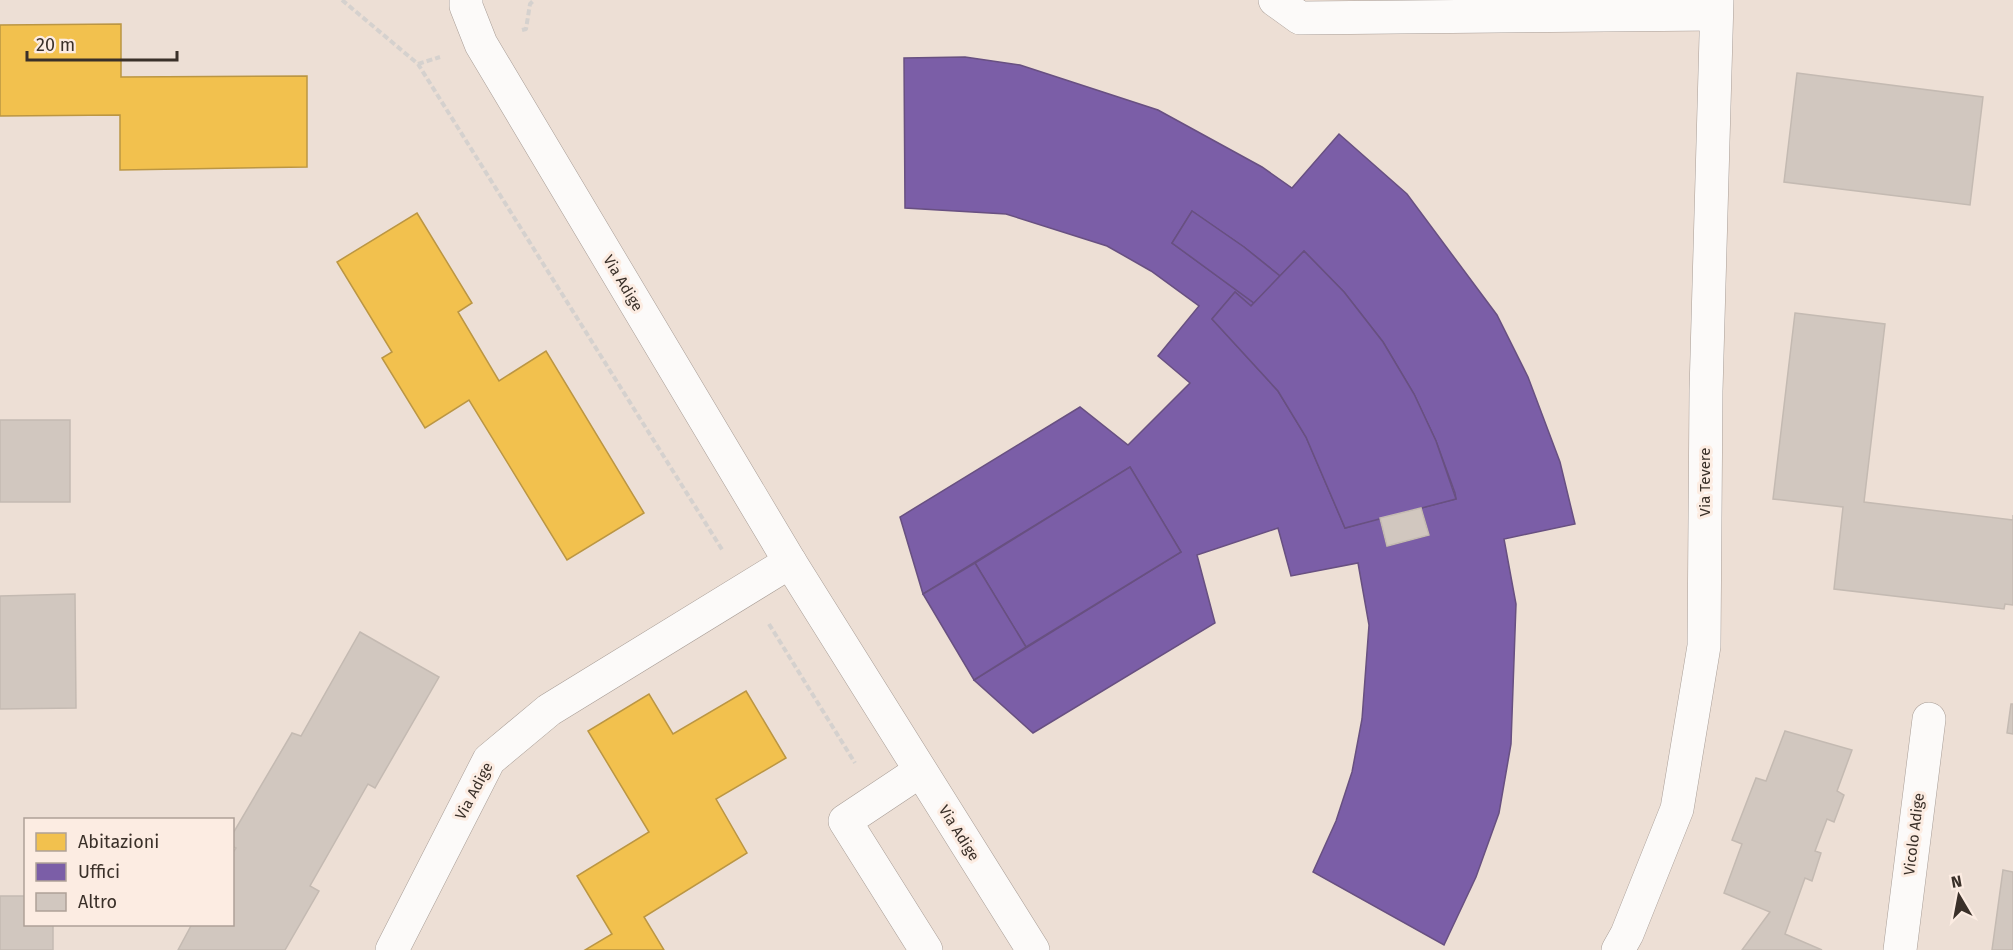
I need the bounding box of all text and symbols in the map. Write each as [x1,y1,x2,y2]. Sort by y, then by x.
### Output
scale bar [27,24,177,62]
text: 20 m [36,34,75,56]
street label: Via Adige [599,252,647,314]
street label: Via Tevere [1696,448,1714,516]
street label: Via Adige [451,759,497,823]
street label: Vicolo Adige [1900,792,1928,876]
street label: Via Adige [935,802,983,864]
legend [24,818,234,926]
text: Abitazioni [78,831,159,853]
text: Uffici [78,861,120,883]
north arrow [1929,866,1989,926]
text: N [1950,871,1963,892]
text: Altro [78,891,117,913]

